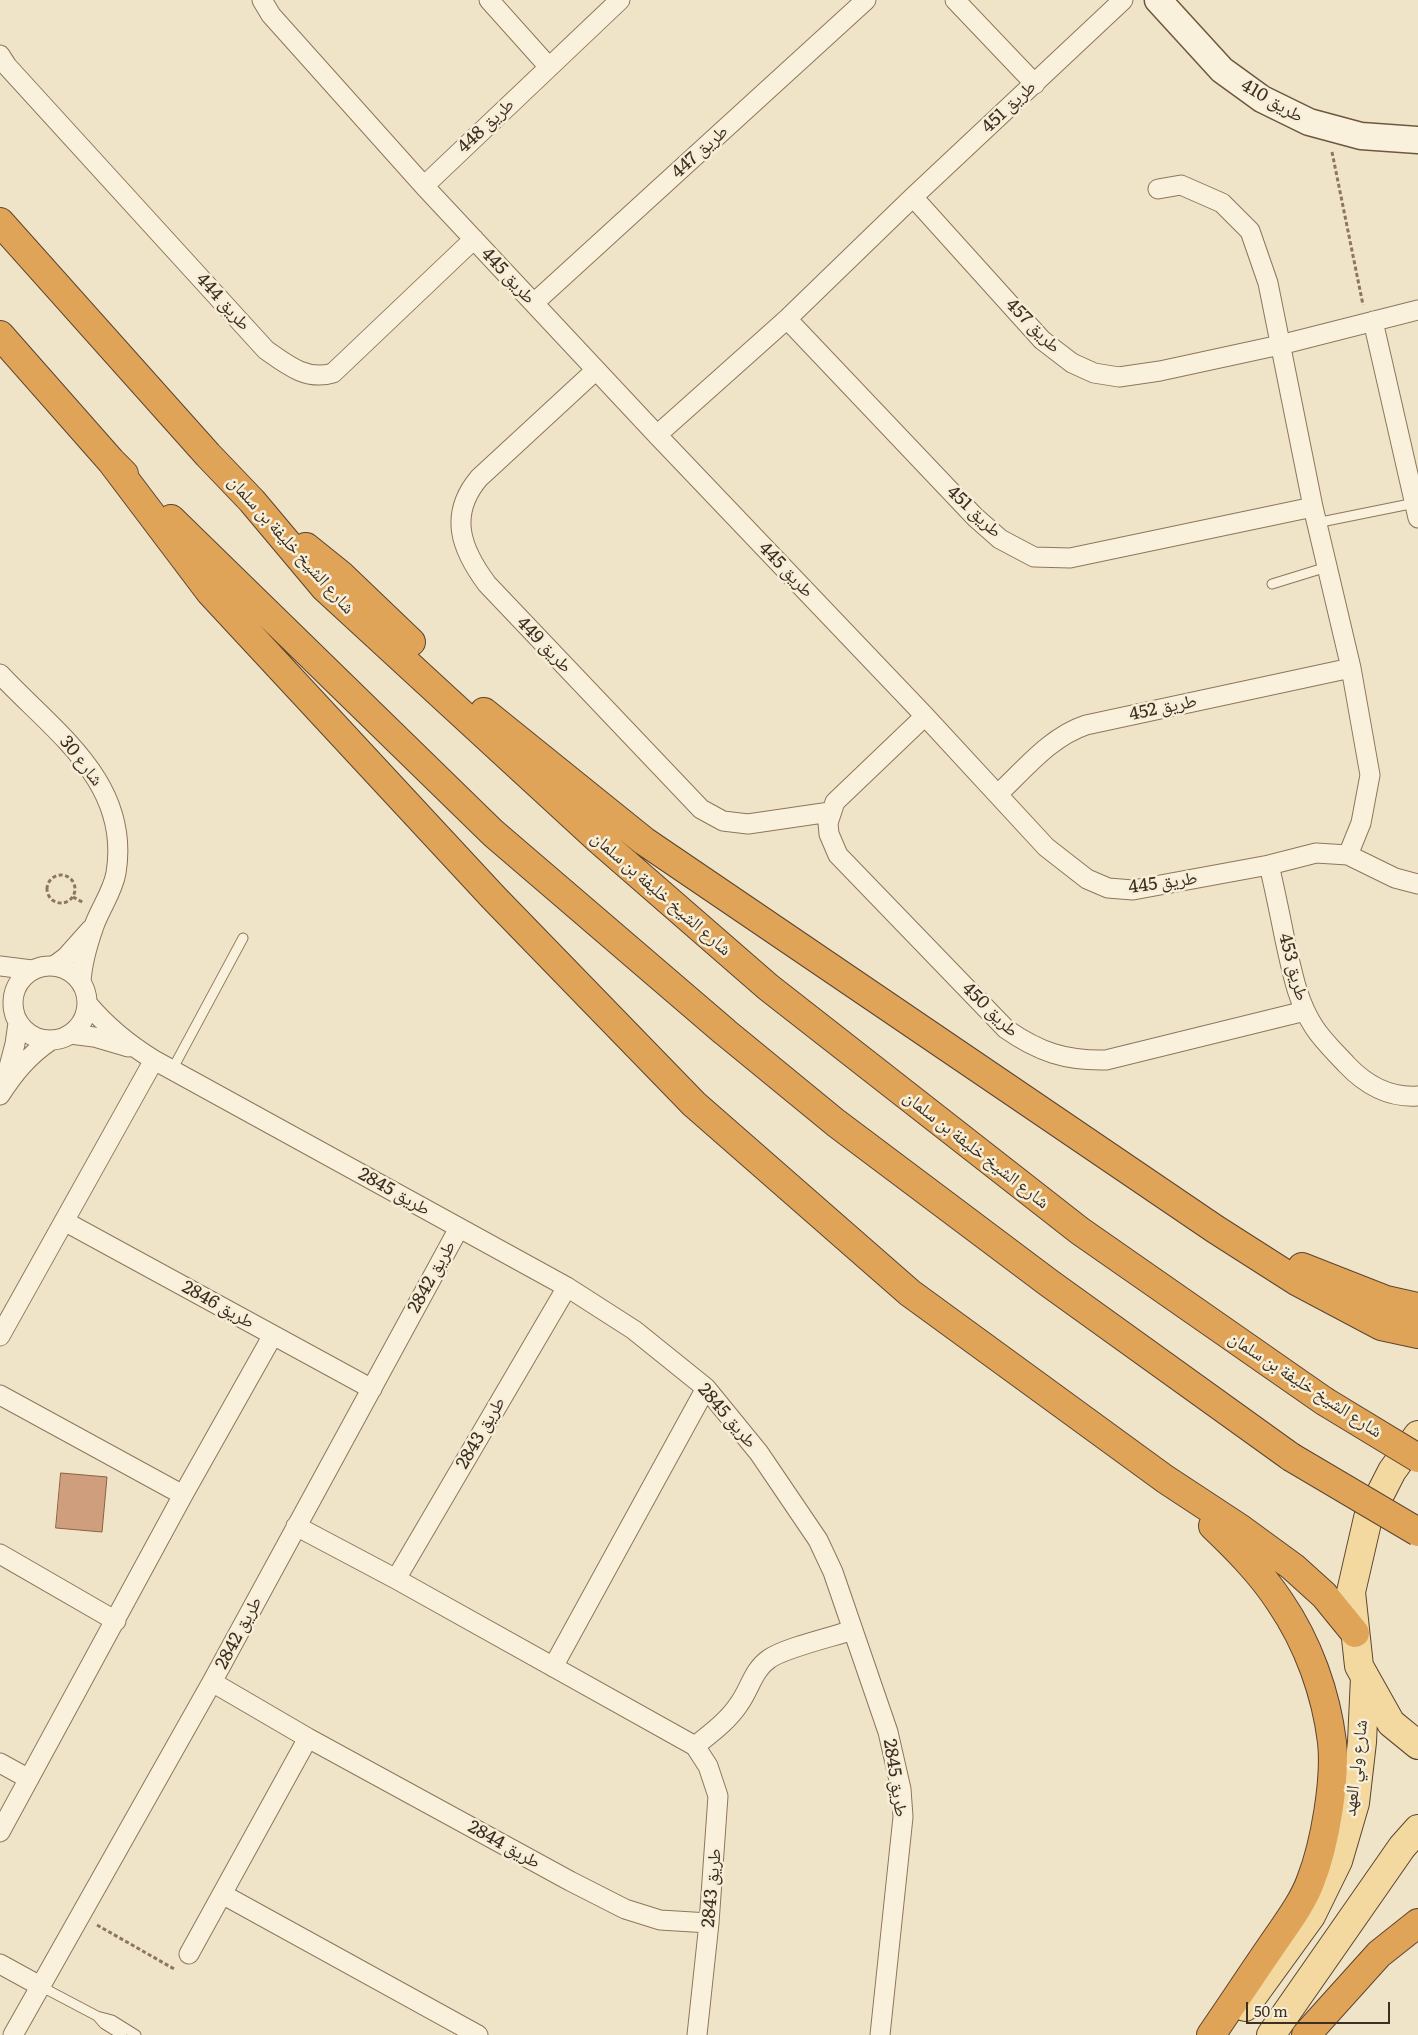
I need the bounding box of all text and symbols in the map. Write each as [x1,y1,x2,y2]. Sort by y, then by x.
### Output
street label: طريق 410 [1237,75,1307,127]
street label: طريق 451 [977,76,1041,138]
street label: طريق 448 [453,94,519,158]
street label: طريق 447 [667,121,733,183]
street label: طريق 445 [476,243,540,309]
street label: طريق 444 [191,269,255,335]
street label: طريق 457 [1001,294,1065,358]
street label: شارع الشيخ خليفة بن سلمان [223,471,359,619]
street label: طريق 451 [942,481,1006,543]
street label: طريق 445 [754,538,818,602]
street label: طريق 449 [512,612,576,678]
street label: طريق 452 [1127,690,1199,726]
street label: شارع 30 [55,732,107,790]
street label: شارع الشيخ خليفة بن سلمان [586,827,736,961]
street label: طريق 445 [1127,867,1199,899]
street label: طريق 453 [1274,931,1312,1003]
street label: طريق 450 [957,978,1023,1042]
street label: شارع الشيخ خليفة بن سلمان [899,1086,1053,1214]
street label: طريق 2845 [354,1164,434,1220]
street label: طريق 2842 [404,1237,460,1317]
street label: طريق 2846 [178,1276,258,1334]
street label: شارع الشيخ خليفة بن سلمان [1224,1327,1386,1443]
street label: طريق 2845 [693,1379,761,1453]
street label: طريق 2843 [452,1393,510,1473]
street label: طريق 2842 [211,1593,267,1673]
street label: شارع ولي العهد [1339,1719,1373,1817]
street label: طريق 2845 [878,1738,912,1818]
street label: طريق 2844 [464,1816,544,1874]
street label: طريق 2843 [698,1848,726,1928]
scale bar [1248,1992,1392,2024]
text: 50 m [1254,1999,1288,2022]

